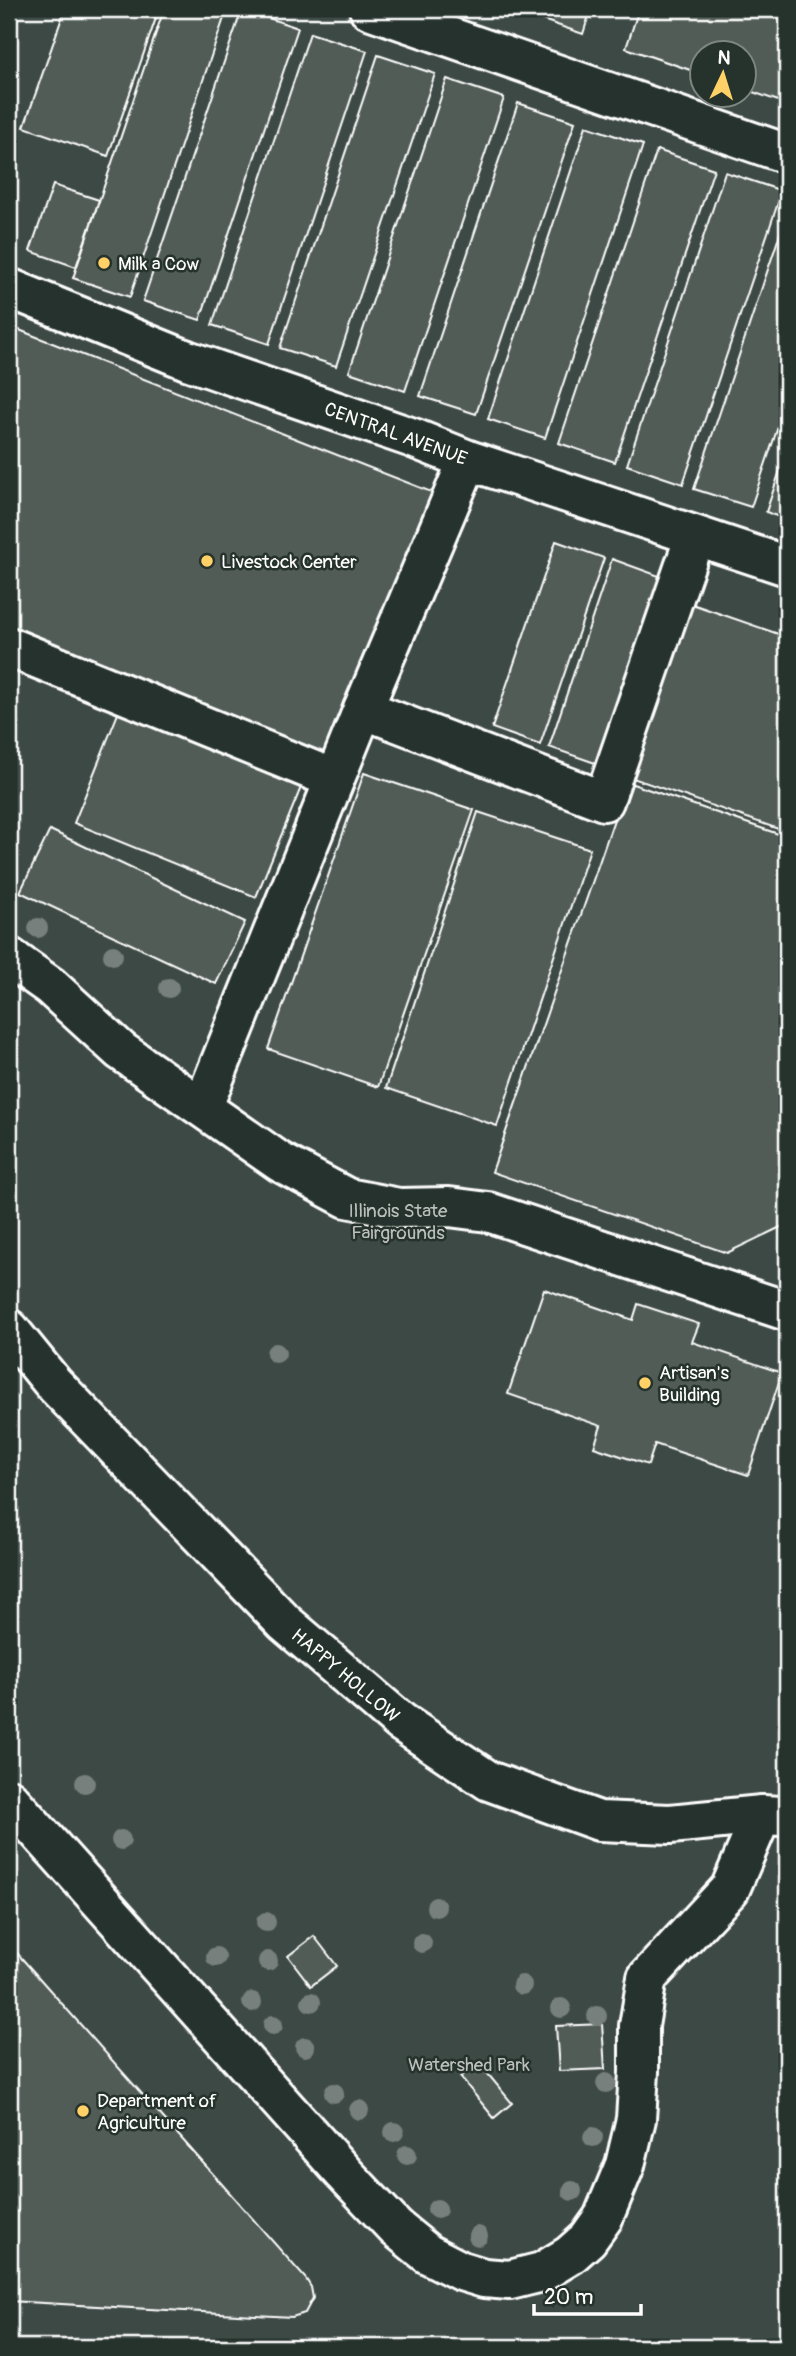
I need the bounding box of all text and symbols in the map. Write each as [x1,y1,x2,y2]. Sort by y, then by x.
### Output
north arrow [688,38,758,108]
text: N [717,46,732,70]
place label: Milk a Cow [118,252,199,276]
marker: Milk a Cow [96,255,112,271]
street label: CENTRAL AVENUE [321,397,471,471]
place label: Livestock Center [221,550,357,574]
marker: Livestock Center [199,553,215,569]
park label: Illinois State Fairgrounds [349,1199,448,1245]
place label: Artisan's Building [659,1361,729,1407]
marker: Artisan's Building [637,1375,653,1391]
street label: HAPPY HOLLOW [286,1623,405,1728]
park label: Watershed Park [408,2053,530,2077]
place label: Department of Agriculture [97,2089,217,2135]
marker: Department of Agriculture [75,2103,91,2119]
scale bar [534,2272,640,2316]
text: 20 m [544,2284,593,2311]

